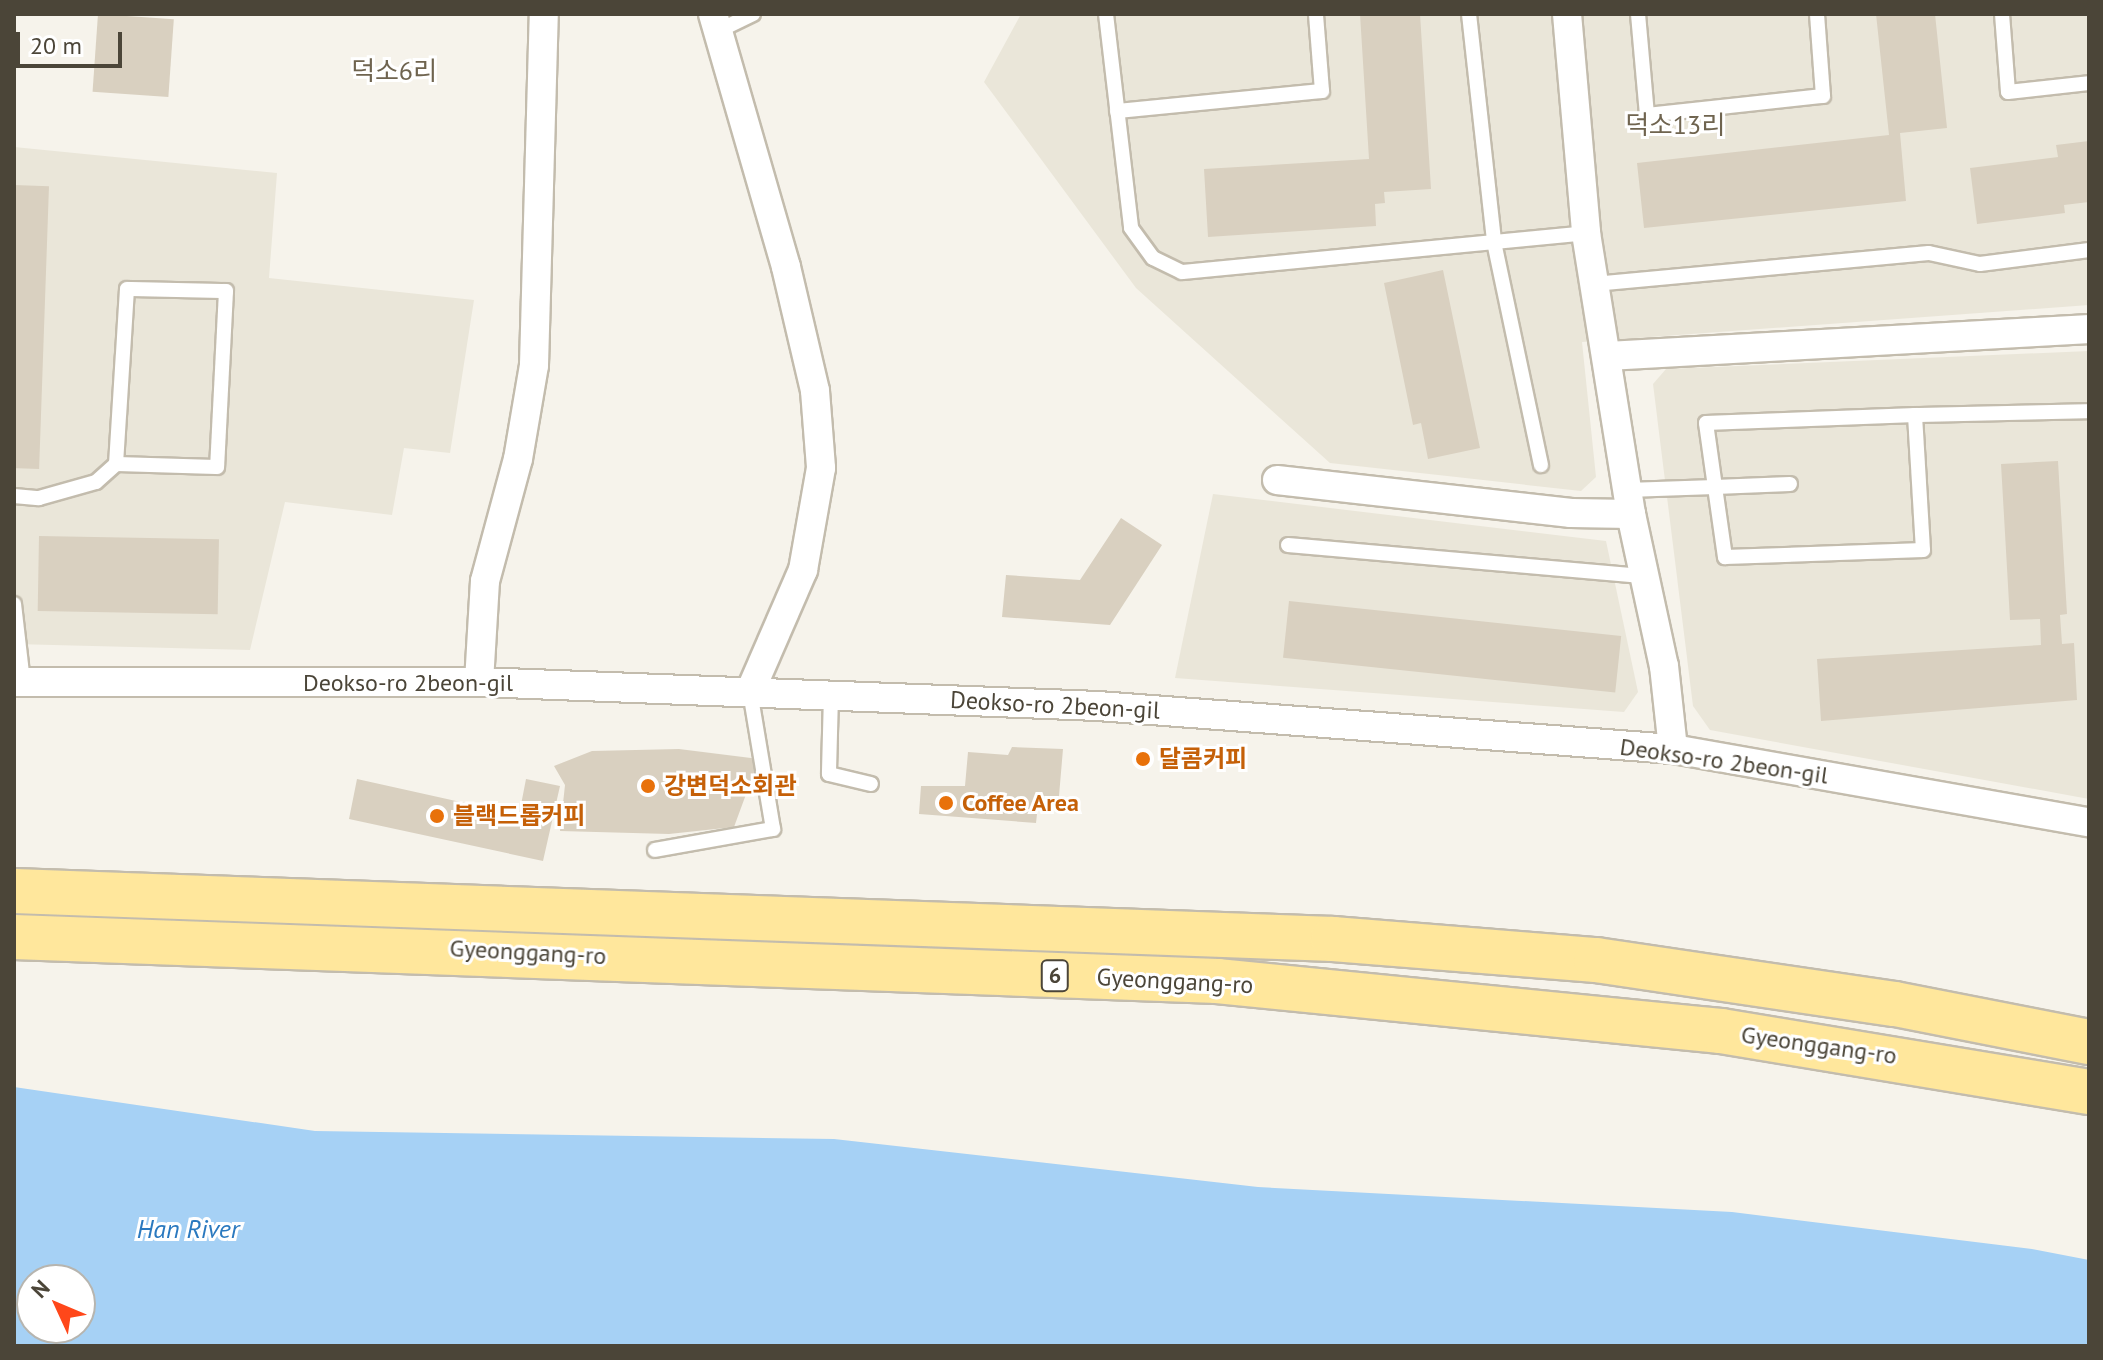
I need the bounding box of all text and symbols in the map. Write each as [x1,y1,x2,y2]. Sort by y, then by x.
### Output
scale bar [20,16,126,66]
text: 20 m [30,30,82,61]
district label: 덕소6리 [351,55,437,87]
district label: 덕소13리 [1625,109,1725,141]
street label: Deokso-ro 2beon-gil [303,669,513,697]
street label: Deokso-ro 2beon-gil [949,685,1161,725]
street label: Deokso-ro 2beon-gil [1618,732,1830,790]
place label: 달콤커피 [1159,745,1247,773]
marker: 달콤커피 [1134,750,1152,768]
place label: 강변덕소회관 [664,772,796,800]
marker: 강변덕소회관 [639,777,657,795]
place label: Coffee Area [962,789,1080,817]
marker: Coffee Area [937,794,955,812]
place label: 블랙드롭커피 [453,802,585,830]
marker: 블랙드롭커피 [428,807,446,825]
street label: Gyeonggang-ro [449,934,607,970]
road number: 6 [1039,958,1071,994]
street label: Gyeonggang-ro [1096,963,1254,999]
street label: Gyeonggang-ro [1739,1020,1899,1070]
water label: Han River [137,1213,239,1245]
north arrow [16,1264,96,1344]
text: N [25,1274,55,1304]

